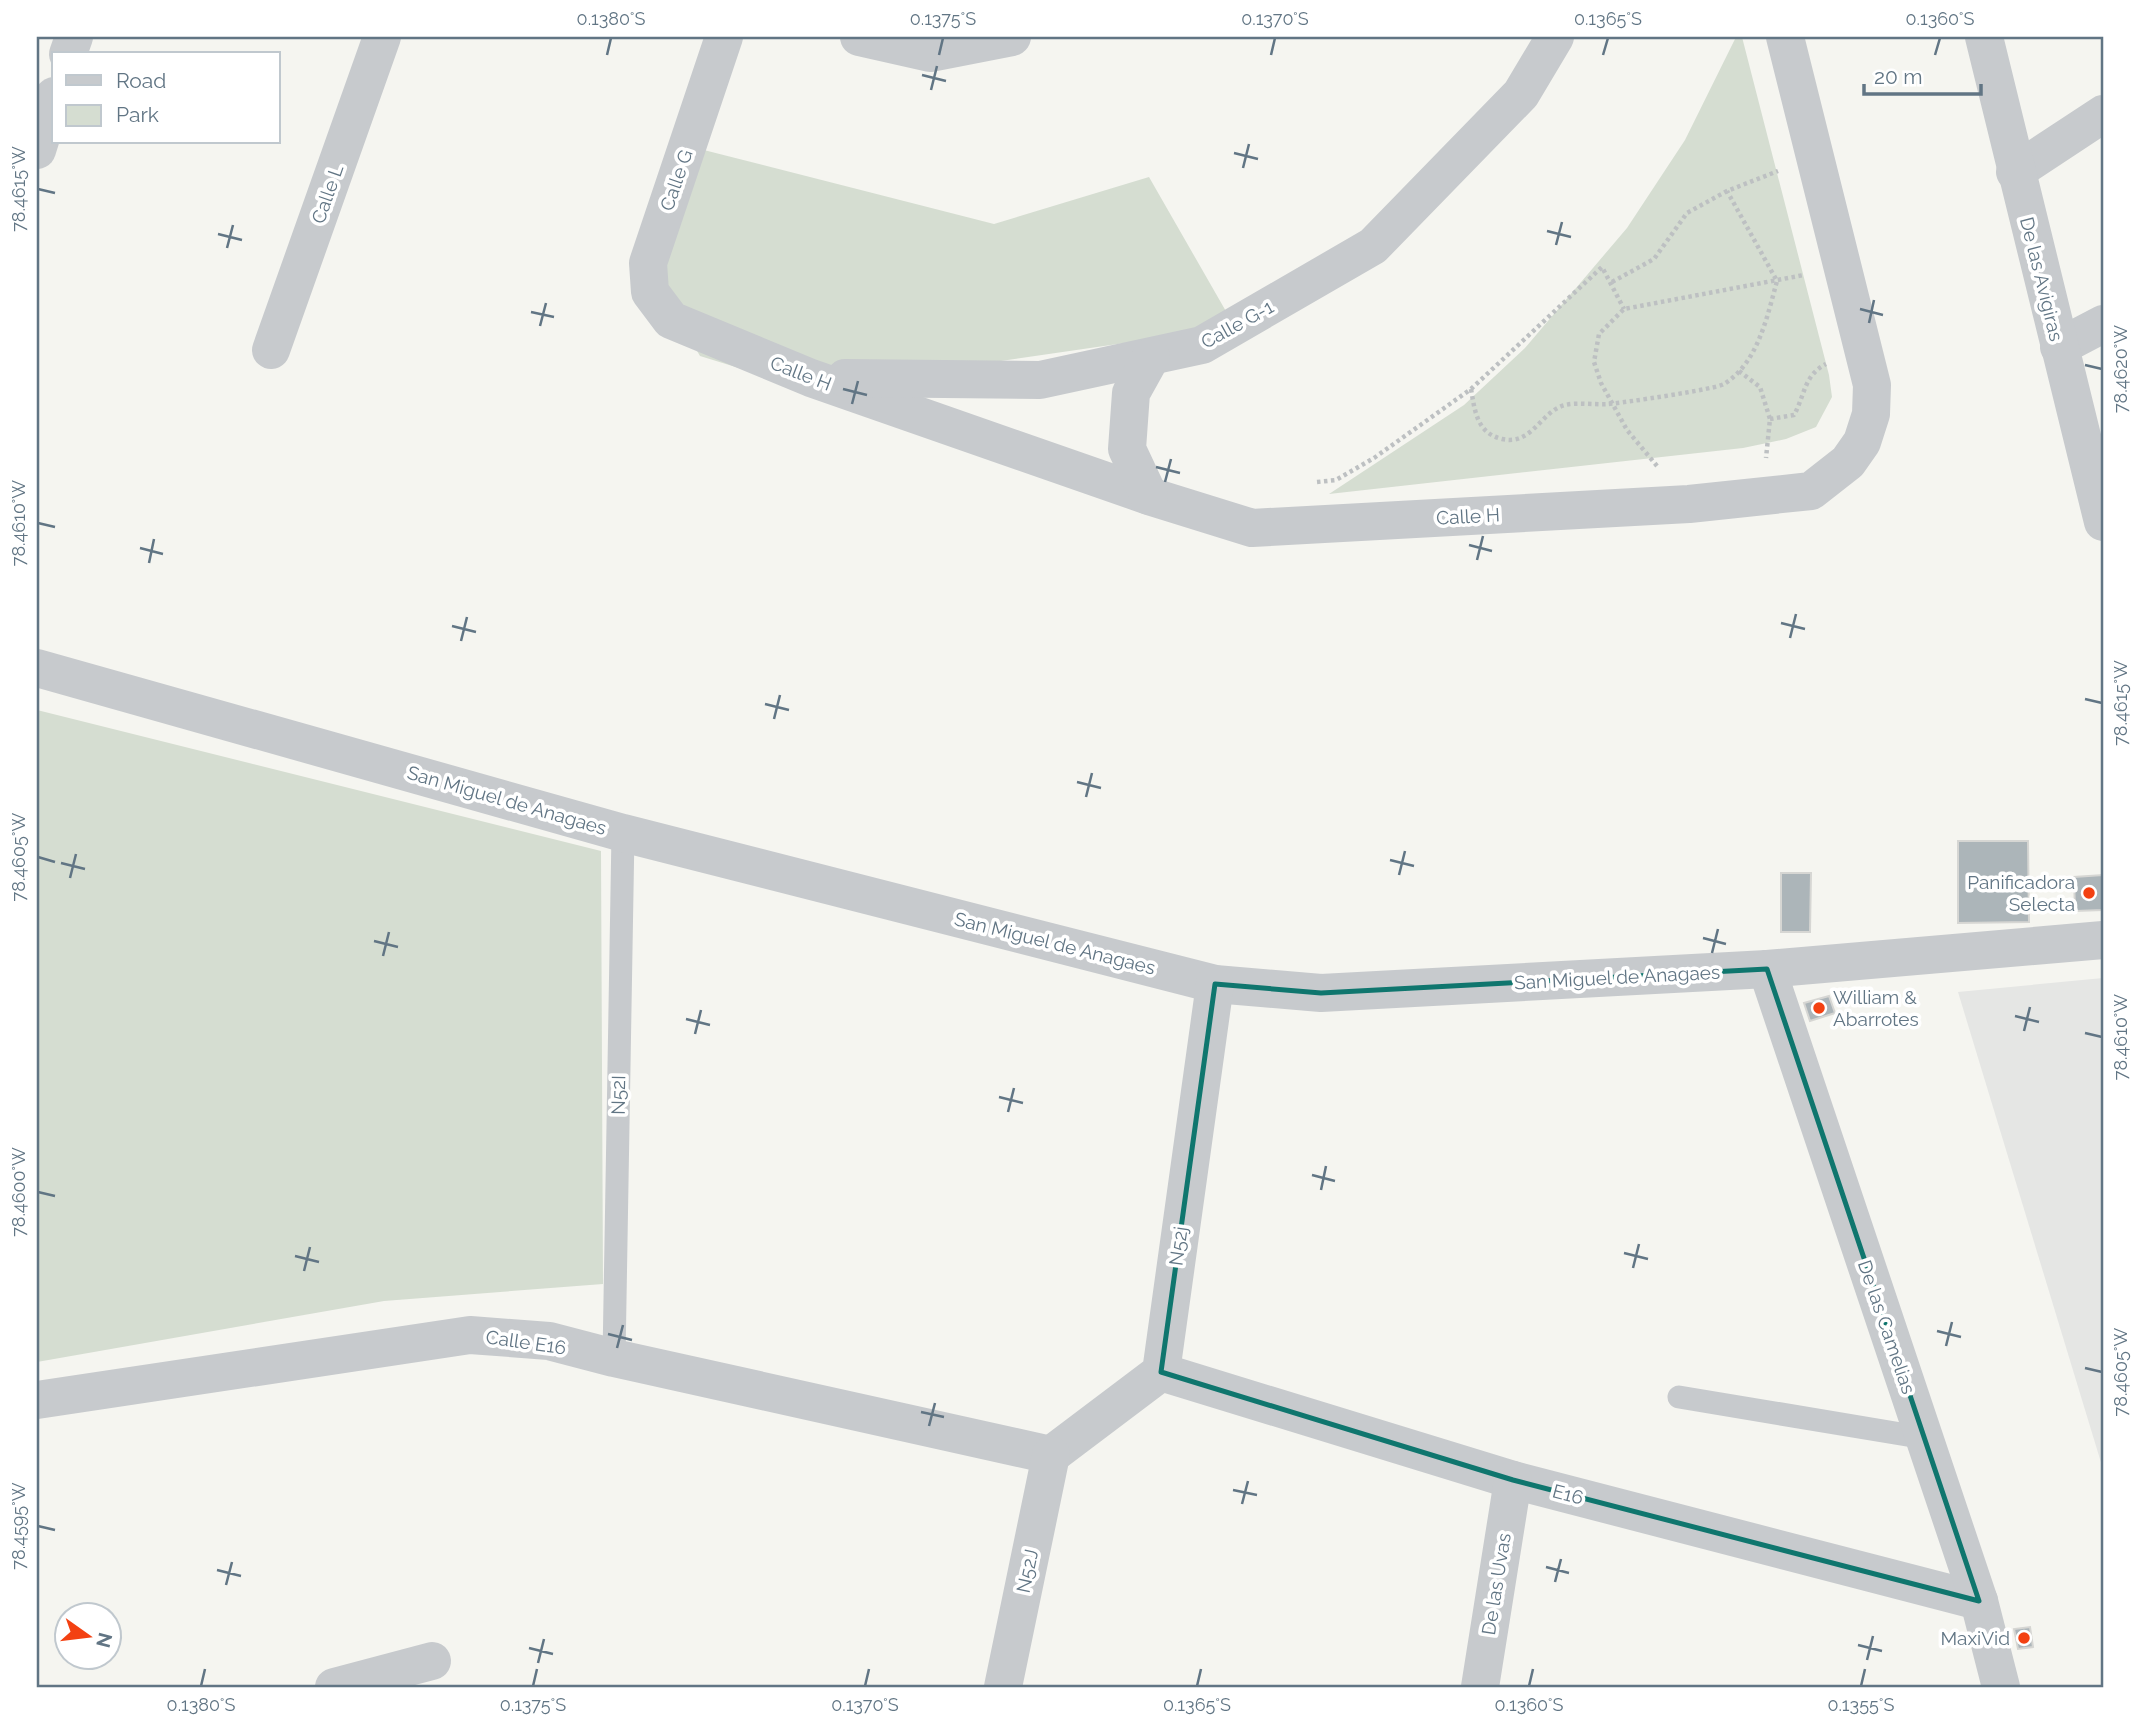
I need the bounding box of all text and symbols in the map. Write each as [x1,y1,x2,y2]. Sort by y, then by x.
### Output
text: 0.1380°S [577,8,645,29]
text: 0.1375°S [910,8,976,29]
text: 0.1370°S [1241,8,1309,29]
text: 0.1365°S [1574,8,1642,29]
text: 0.1360°S [1906,8,1975,29]
legend [52,52,280,144]
scale bar [1864,52,1981,96]
text: 20 m [1874,64,1922,89]
text: Road [116,68,166,93]
text: Park [116,102,159,127]
text: 78.4615°W [8,146,29,232]
street label: Calle G [655,146,697,214]
street label: Calle L [307,162,347,226]
street label: De las Avigiras [2016,215,2068,343]
street label: Calle G-1 [1197,295,1277,353]
text: 78.4620°W [2110,325,2131,413]
street label: Calle H [767,351,835,395]
text: 78.4610°W [8,480,29,566]
street label: Calle H [1436,503,1500,529]
text: 78.4615°W [2110,660,2131,746]
street label: San Miguel de Anagaes [405,761,609,839]
text: 78.4605°W [8,812,29,901]
place label: Panificadora Selecta [1967,871,2075,915]
marker: Panificadora Selecta [2081,885,2097,901]
street label: San Miguel de Anagaes [952,907,1158,979]
street label: San Miguel de Anagaes [1513,961,1721,993]
place label: William & Abarrotes [1833,986,1919,1030]
text: 78.4610°W [2110,994,2131,1080]
marker: William & Abarrotes [1811,1000,1827,1016]
street label: N52I [607,1075,629,1115]
text: 78.4600°W [8,1147,29,1237]
street label: N52j [1164,1225,1192,1267]
street label: De las Camelias [1854,1257,1920,1397]
street label: Calle E16 [484,1325,568,1359]
text: 78.4605°W [2110,1327,2131,1416]
street label: E16 [1550,1479,1586,1509]
text: 78.4595°W [8,1482,29,1570]
street label: De las Uvas [1477,1531,1515,1637]
street label: N52J [1012,1547,1042,1595]
north arrow [52,1602,122,1672]
place label: MaxiVid [1940,1627,2010,1649]
text: N [92,1630,117,1650]
marker: MaxiVid [2016,1630,2032,1646]
text: 0.1380°S [167,1694,235,1715]
text: 0.1375°S [500,1694,566,1715]
text: 0.1370°S [831,1694,899,1715]
text: 0.1365°S [1163,1694,1231,1715]
text: 0.1360°S [1495,1694,1564,1715]
text: 0.1355°S [1827,1694,1895,1715]

